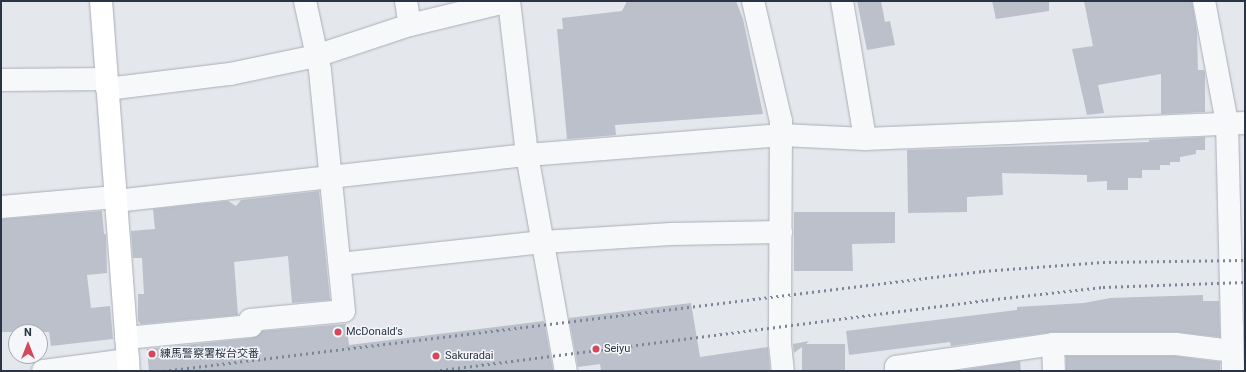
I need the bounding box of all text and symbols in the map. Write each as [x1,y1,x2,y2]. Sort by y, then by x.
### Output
north arrow [8,324,48,364]
place label: McDonald's [346,325,403,339]
text: N [24,326,32,339]
marker: McDonald's [333,327,343,337]
place label: Seiyu [604,342,630,356]
marker: Seiyu [591,344,601,354]
place label: 練馬警察署桜台交番 [160,347,259,361]
marker: 練馬警察署桜台交番 [147,349,157,359]
place label: Sakuradai [445,349,494,363]
marker: Sakuradai [430,350,442,362]

